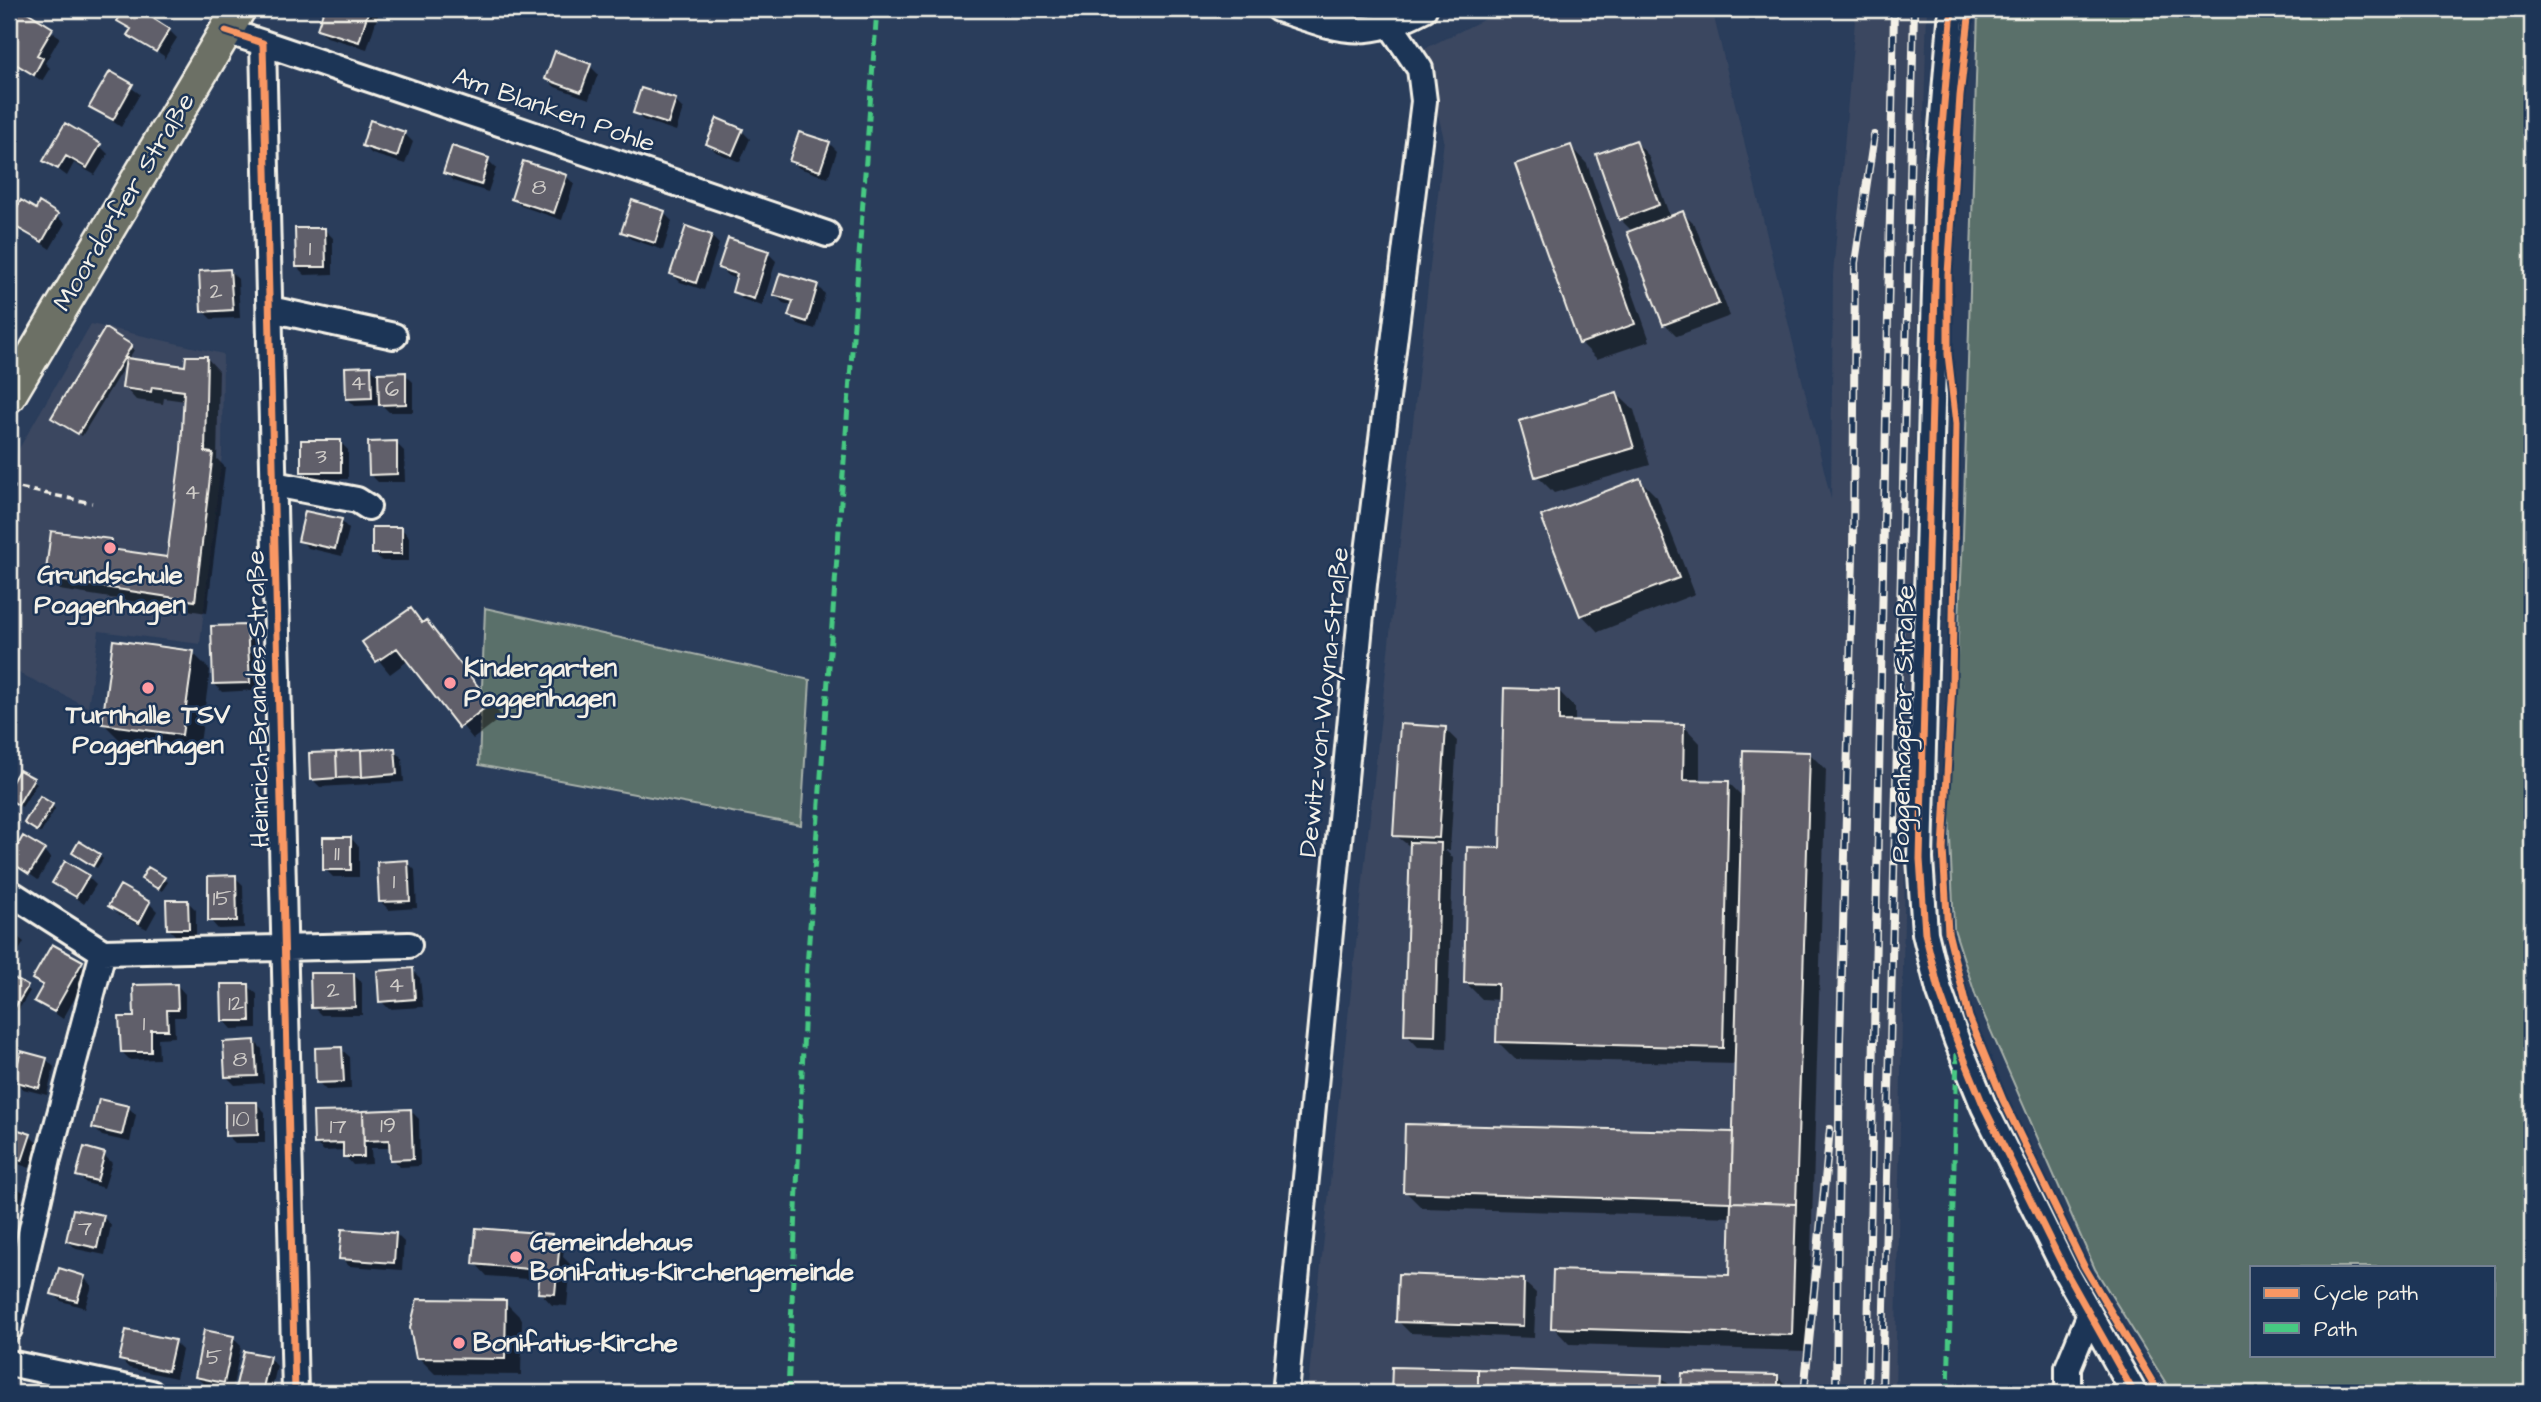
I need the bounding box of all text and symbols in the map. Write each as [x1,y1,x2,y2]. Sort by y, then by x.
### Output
street label: Am Blanken Pohle [448,59,660,161]
street label: Moordorfer Straße [44,86,204,318]
house number: 8 [532,171,547,203]
house number: 1 [309,232,312,264]
house number: 2 [209,275,223,307]
house number: 4 [350,367,366,399]
house number: 6 [385,373,399,405]
house number: 3 [315,440,327,472]
house number: 4 [184,476,200,508]
marker: Grundschule Poggenhagen [102,540,118,556]
street label: Dewitz-von-Woyna-Straße [1290,545,1360,859]
street label: Heinrich-Brandes-Straße [237,550,279,848]
place label: Grundschule Poggenhagen [34,557,186,626]
street label: Poggenhagener Straße [1883,585,1925,863]
place label: Kindergarten Poggenhagen [464,650,617,719]
marker: Kindergarten Poggenhagen [442,675,458,691]
marker: Turnhalle TSV Poggenhagen [140,680,156,696]
place label: Turnhalle TSV Poggenhagen [65,697,231,766]
house number: 11 [334,837,340,869]
house number: 1 [393,865,396,897]
house number: 15 [212,882,232,914]
house number: 4 [388,969,404,1001]
house number: 2 [326,974,340,1006]
house number: 12 [228,987,244,1019]
house number: 1 [143,1007,146,1039]
house number: 8 [233,1043,248,1075]
house number: 10 [232,1103,250,1135]
house number: 19 [380,1109,396,1141]
house number: 17 [329,1110,347,1142]
house number: 7 [78,1212,92,1244]
place label: Gemeindehaus Bonifatius-Kirchengemeinde [530,1224,854,1293]
marker: Gemeindehaus Bonifatius-Kirchengemeinde [508,1249,524,1265]
legend [2250,1266,2496,1356]
text: Cycle path [2314,1279,2419,1310]
text: Path [2314,1315,2358,1344]
place label: Bonifatius-Kirche [473,1325,678,1361]
marker: Bonifatius-Kirche [451,1335,467,1351]
house number: 5 [206,1341,222,1373]

